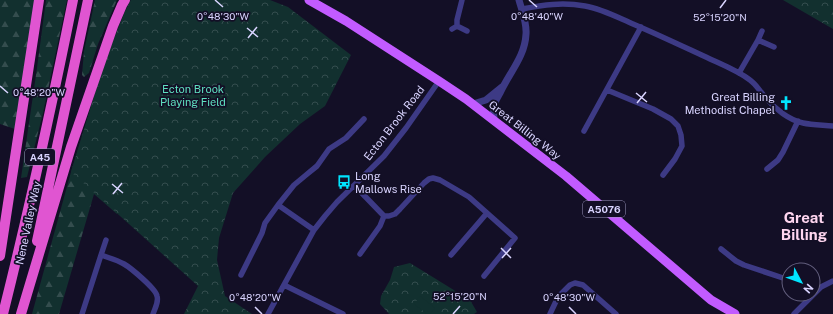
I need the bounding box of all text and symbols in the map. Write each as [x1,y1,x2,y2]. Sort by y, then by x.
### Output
text: 0°48'30"W [197,10,250,22]
text: 0°48'40"W [511,10,564,22]
text: 52°15'20"N [693,11,747,23]
park label: Ecton Brook Playing Field [160,83,226,108]
street label: Ecton Brook Road [361,84,427,162]
text: 0°48'20"W [13,86,65,98]
place label: Great Billing Methodist Chapel [685,91,775,116]
church icon: Great Billing Methodist Chapel [778,95,794,111]
street label: Great Billing Way [487,98,563,162]
road number: A45 [25,149,55,165]
place label: Long Mallows Rise [355,170,422,195]
bus stop icon: Long Mallows Rise [336,174,352,190]
street label: Nene Valley Way [13,180,43,266]
road number: A5076 [583,201,625,217]
district label: Great Billing [781,209,828,243]
north arrow [781,262,821,302]
text: N [801,281,816,296]
text: 52°15'20"N [433,290,487,302]
text: 0°48'20"W [229,291,281,303]
text: 0°48'30"W [543,291,596,303]

